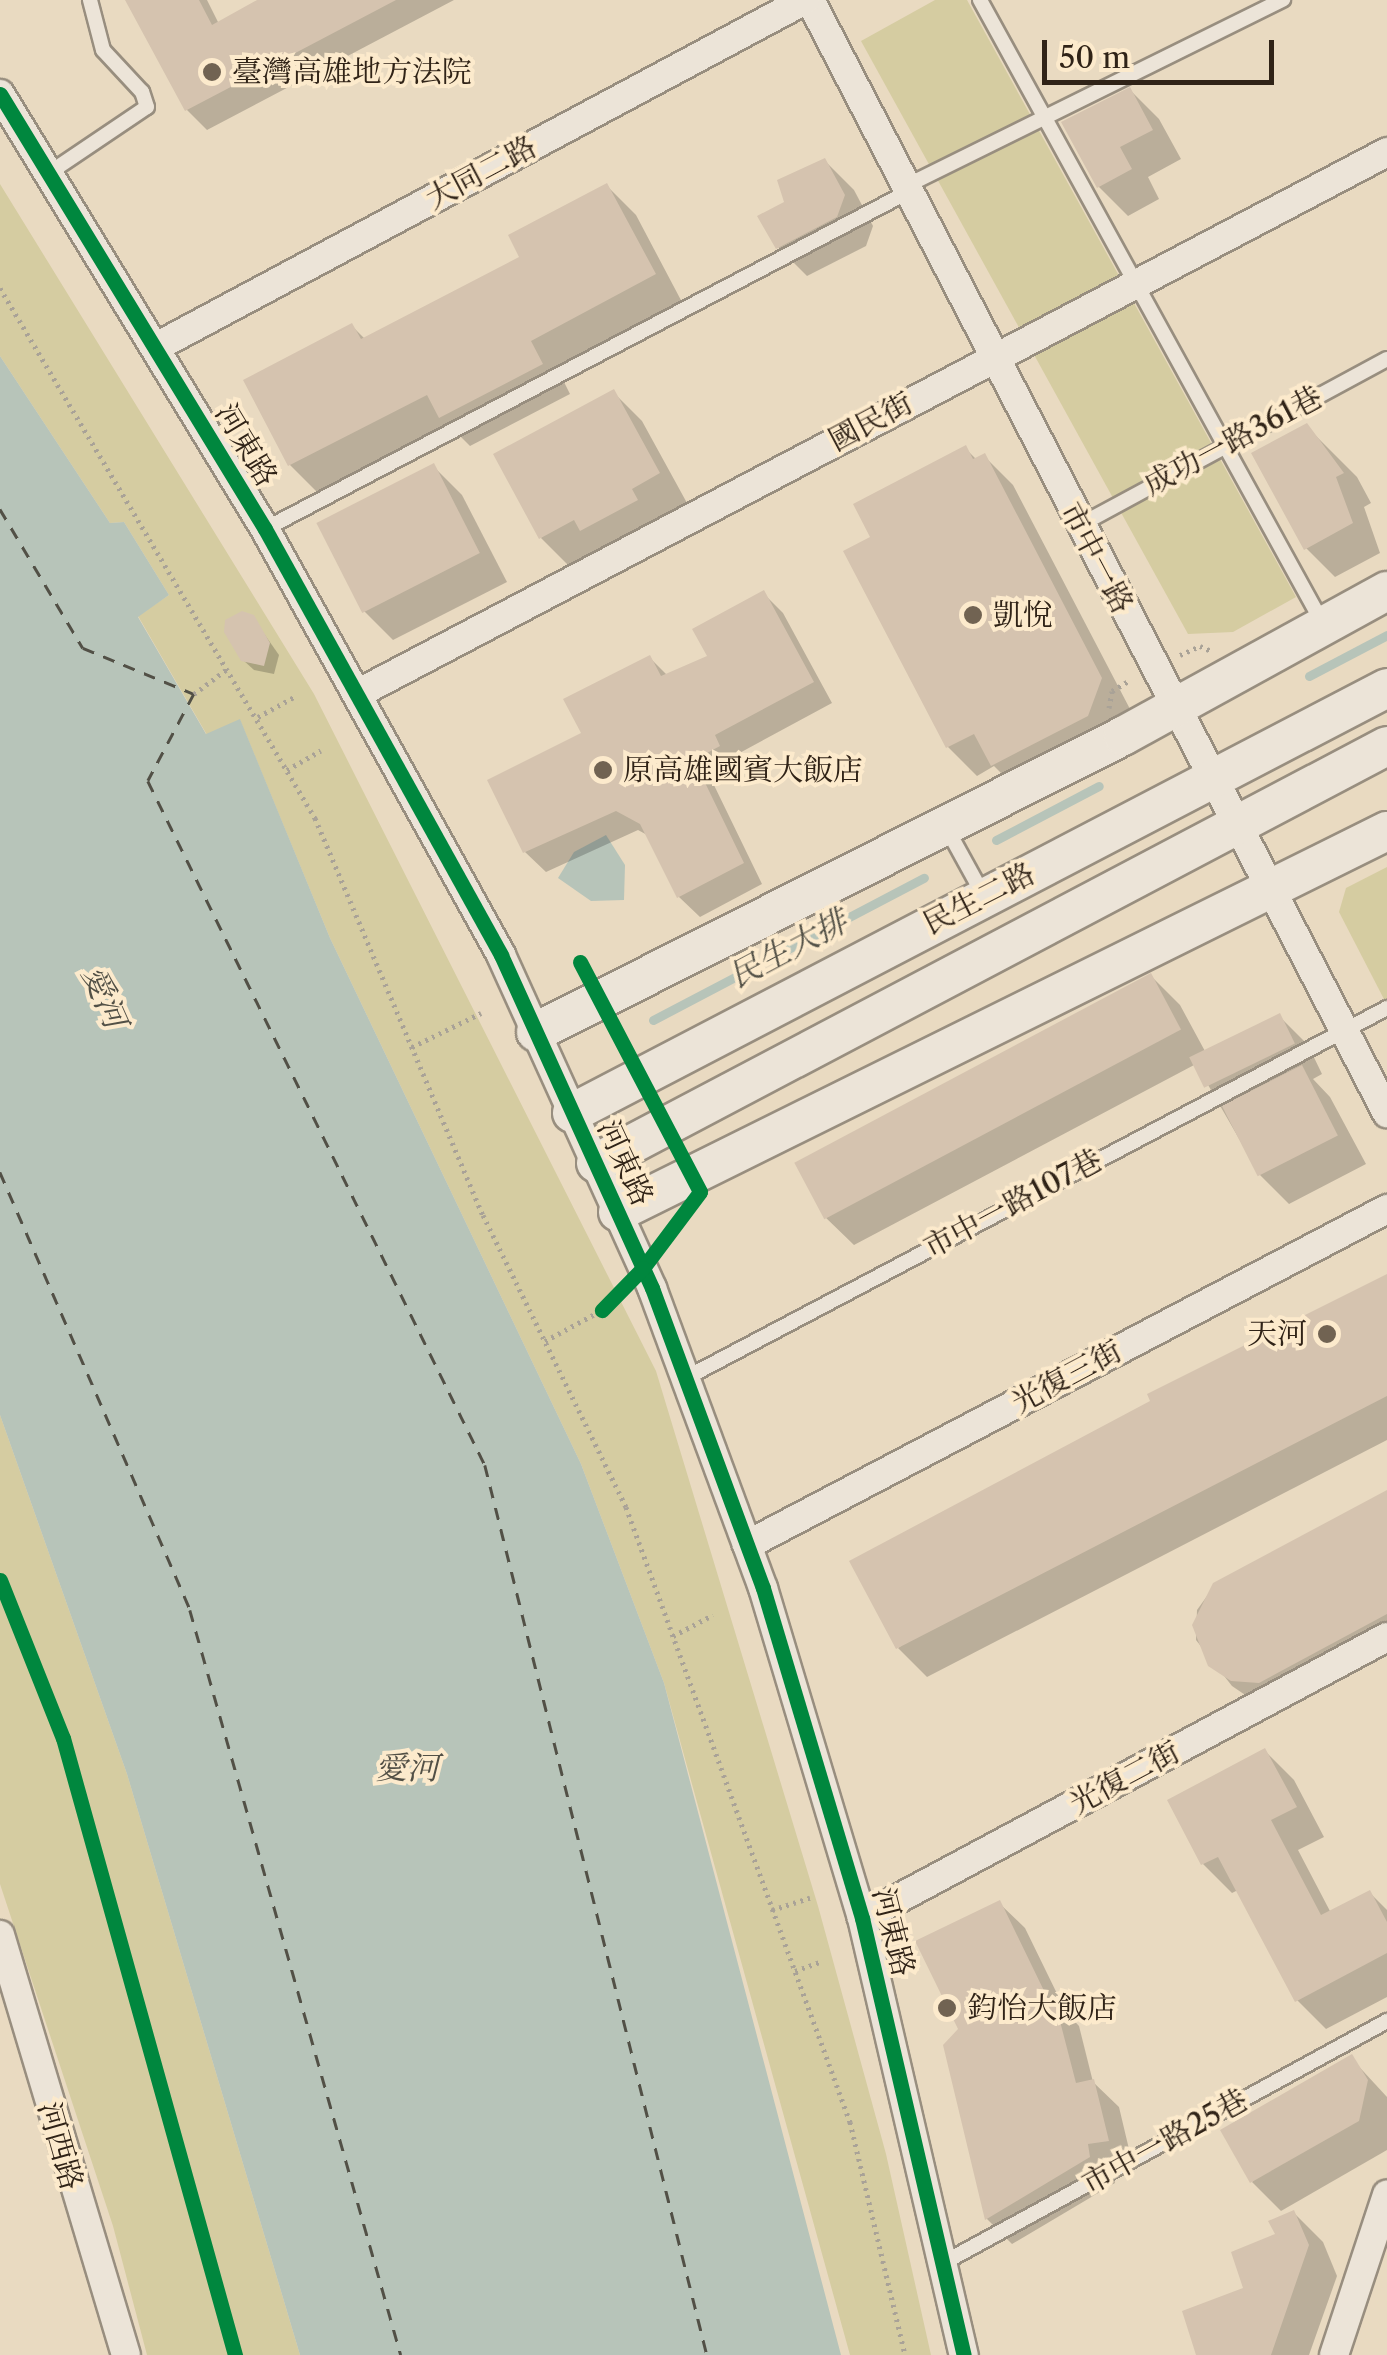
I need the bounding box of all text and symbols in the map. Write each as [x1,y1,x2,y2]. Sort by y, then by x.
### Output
scale bar [1047,20,1280,82]
text: 50 m [1059,39,1130,76]
place label: 臺灣高雄地方法院 [232,54,472,90]
marker: 臺灣高雄地方法院 [201,61,223,83]
street label: 大同二路 [420,129,542,217]
street label: 成功一路361巷 [1138,379,1328,503]
street label: 國民街 [823,385,919,459]
street label: 河東路 [207,397,285,493]
street label: 市中一路 [1052,497,1140,619]
place label: 凱悅 [993,597,1053,633]
marker: 凱悅 [962,604,984,626]
place label: 原高雄國賓大飯店 [623,752,863,788]
marker: 原高雄國賓大飯店 [592,759,614,781]
street label: 民生二路 [917,856,1041,942]
water label: 民生大排 [722,902,854,996]
water label: 愛河 [73,960,135,1034]
street label: 河東路 [590,1115,660,1211]
street label: 市中一路107巷 [918,1142,1108,1266]
place label: 天河 [1247,1316,1307,1352]
marker: 天河 [1316,1323,1338,1345]
street label: 光復三街 [1006,1333,1128,1421]
street label: 光復二街 [1064,1734,1186,1822]
water label: 愛河 [375,1749,439,1787]
street label: 河東路 [865,1884,921,1980]
place label: 鈞怡大飯店 [967,1990,1117,2026]
marker: 鈞怡大飯店 [936,1997,958,2019]
street label: 市中一路25巷 [1076,2082,1254,2202]
street label: 河西路 [30,2098,90,2194]

